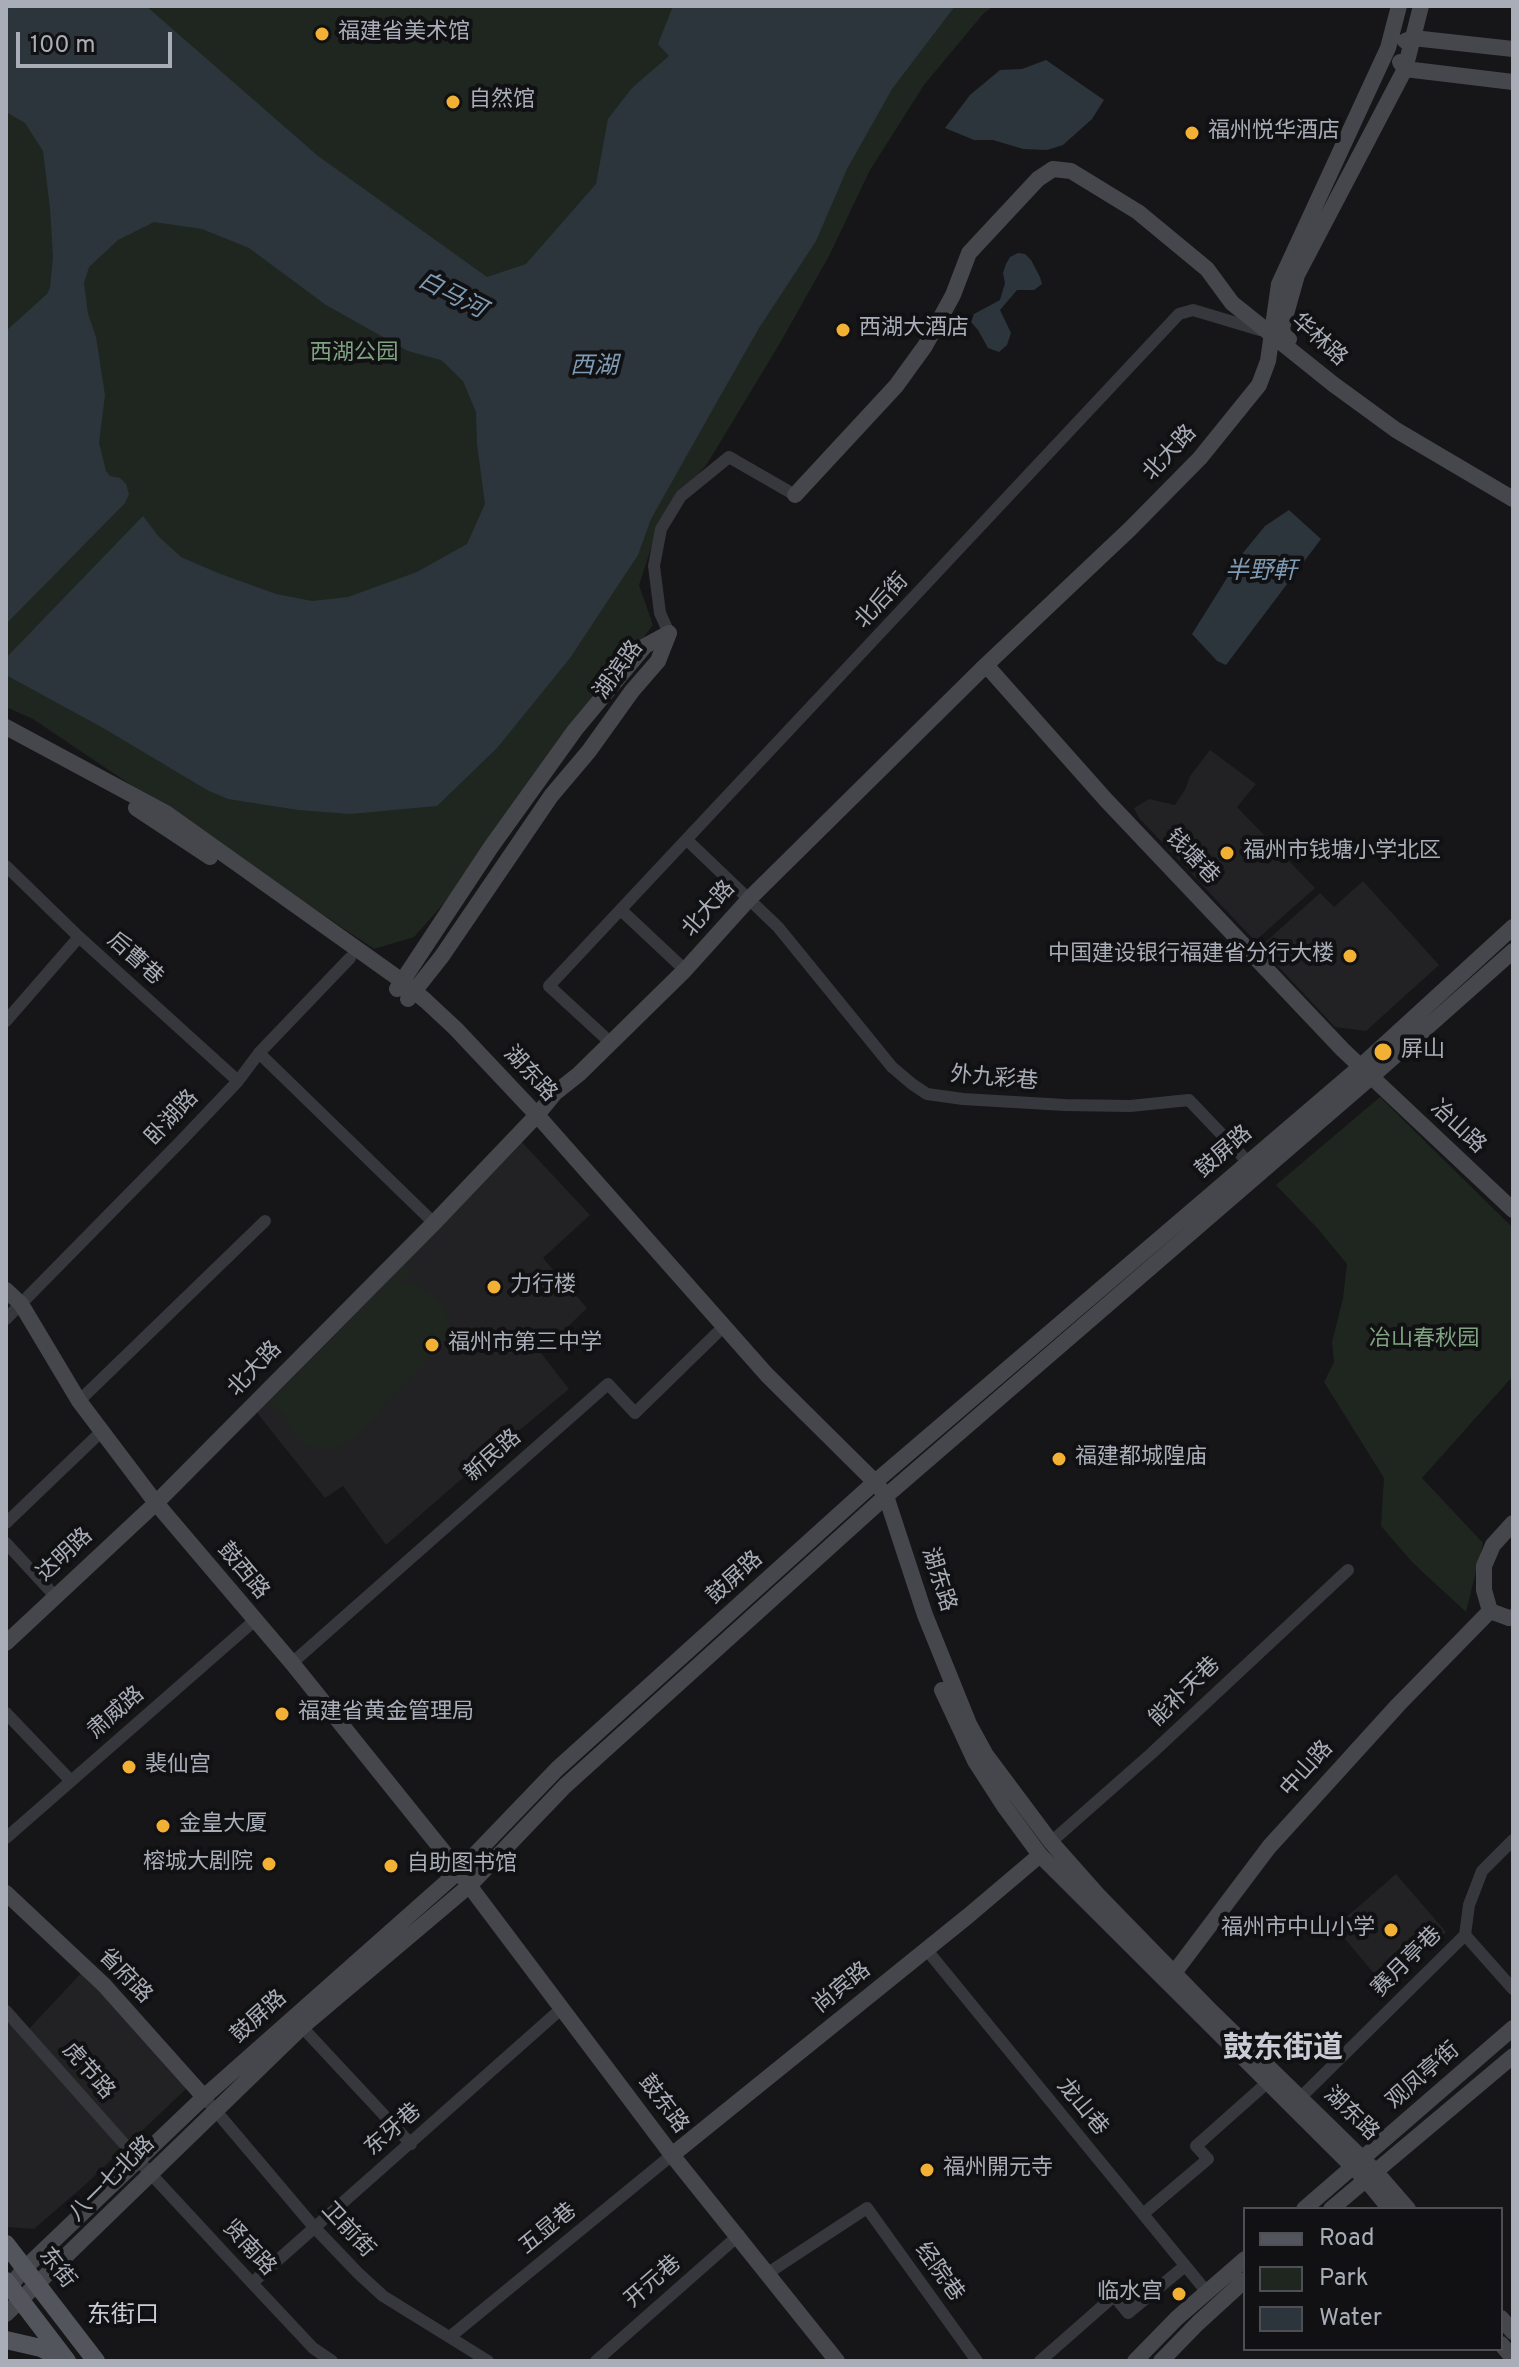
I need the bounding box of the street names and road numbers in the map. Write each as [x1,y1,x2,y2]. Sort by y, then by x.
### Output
street label: 华林路 [1285,309,1351,373]
street label: 北大路 [1139,421,1203,487]
street label: 北后街 [851,569,915,635]
street label: 湖滨路 [590,637,650,705]
street label: 钱塘巷 [1159,825,1223,891]
street label: 北大路 [678,877,742,943]
street label: 后曹巷 [101,928,167,992]
street label: 湖东路 [497,1042,561,1108]
street label: 外九彩巷 [949,1063,1039,1097]
street label: 卧湖路 [141,1086,205,1152]
street label: 冶山路 [1424,1096,1490,1160]
street label: 鼓屏路 [1191,1121,1259,1185]
street label: 北大路 [224,1337,288,1403]
street label: 新民路 [460,1425,528,1489]
street label: 达明路 [33,1524,99,1588]
street label: 鼓西路 [211,1538,273,1606]
street label: 湖东路 [914,1545,960,1615]
street label: 鼓屏路 [703,1547,769,1611]
street label: 能补天巷 [1145,1653,1227,1733]
street label: 肃威路 [83,1682,151,1746]
street label: 中山路 [1276,1737,1340,1803]
street label: 赛月亭巷 [1368,1923,1448,2003]
street label: 省府路 [92,1944,156,2010]
street label: 尚宾路 [809,1958,877,2020]
street label: 鼓屏路 [227,1986,293,2050]
street label: 虎节路 [55,2038,119,2106]
street label: 观凤亭街 [1382,2038,1466,2116]
street label: 鼓东路 [632,2071,692,2139]
street label: 龙山巷 [1050,2074,1112,2142]
street label: 湖东路 [1317,2083,1383,2147]
street label: 东牙巷 [360,2099,428,2163]
street label: 八一七北路 [65,2132,161,2228]
street label: 卫前街 [315,2198,379,2264]
street label: 五显巷 [515,2199,583,2261]
street label: 贤南路 [216,2216,280,2282]
street label: 经院巷 [908,2239,968,2307]
street label: 东街 [32,2244,80,2294]
street label: 开元巷 [620,2251,688,2315]

